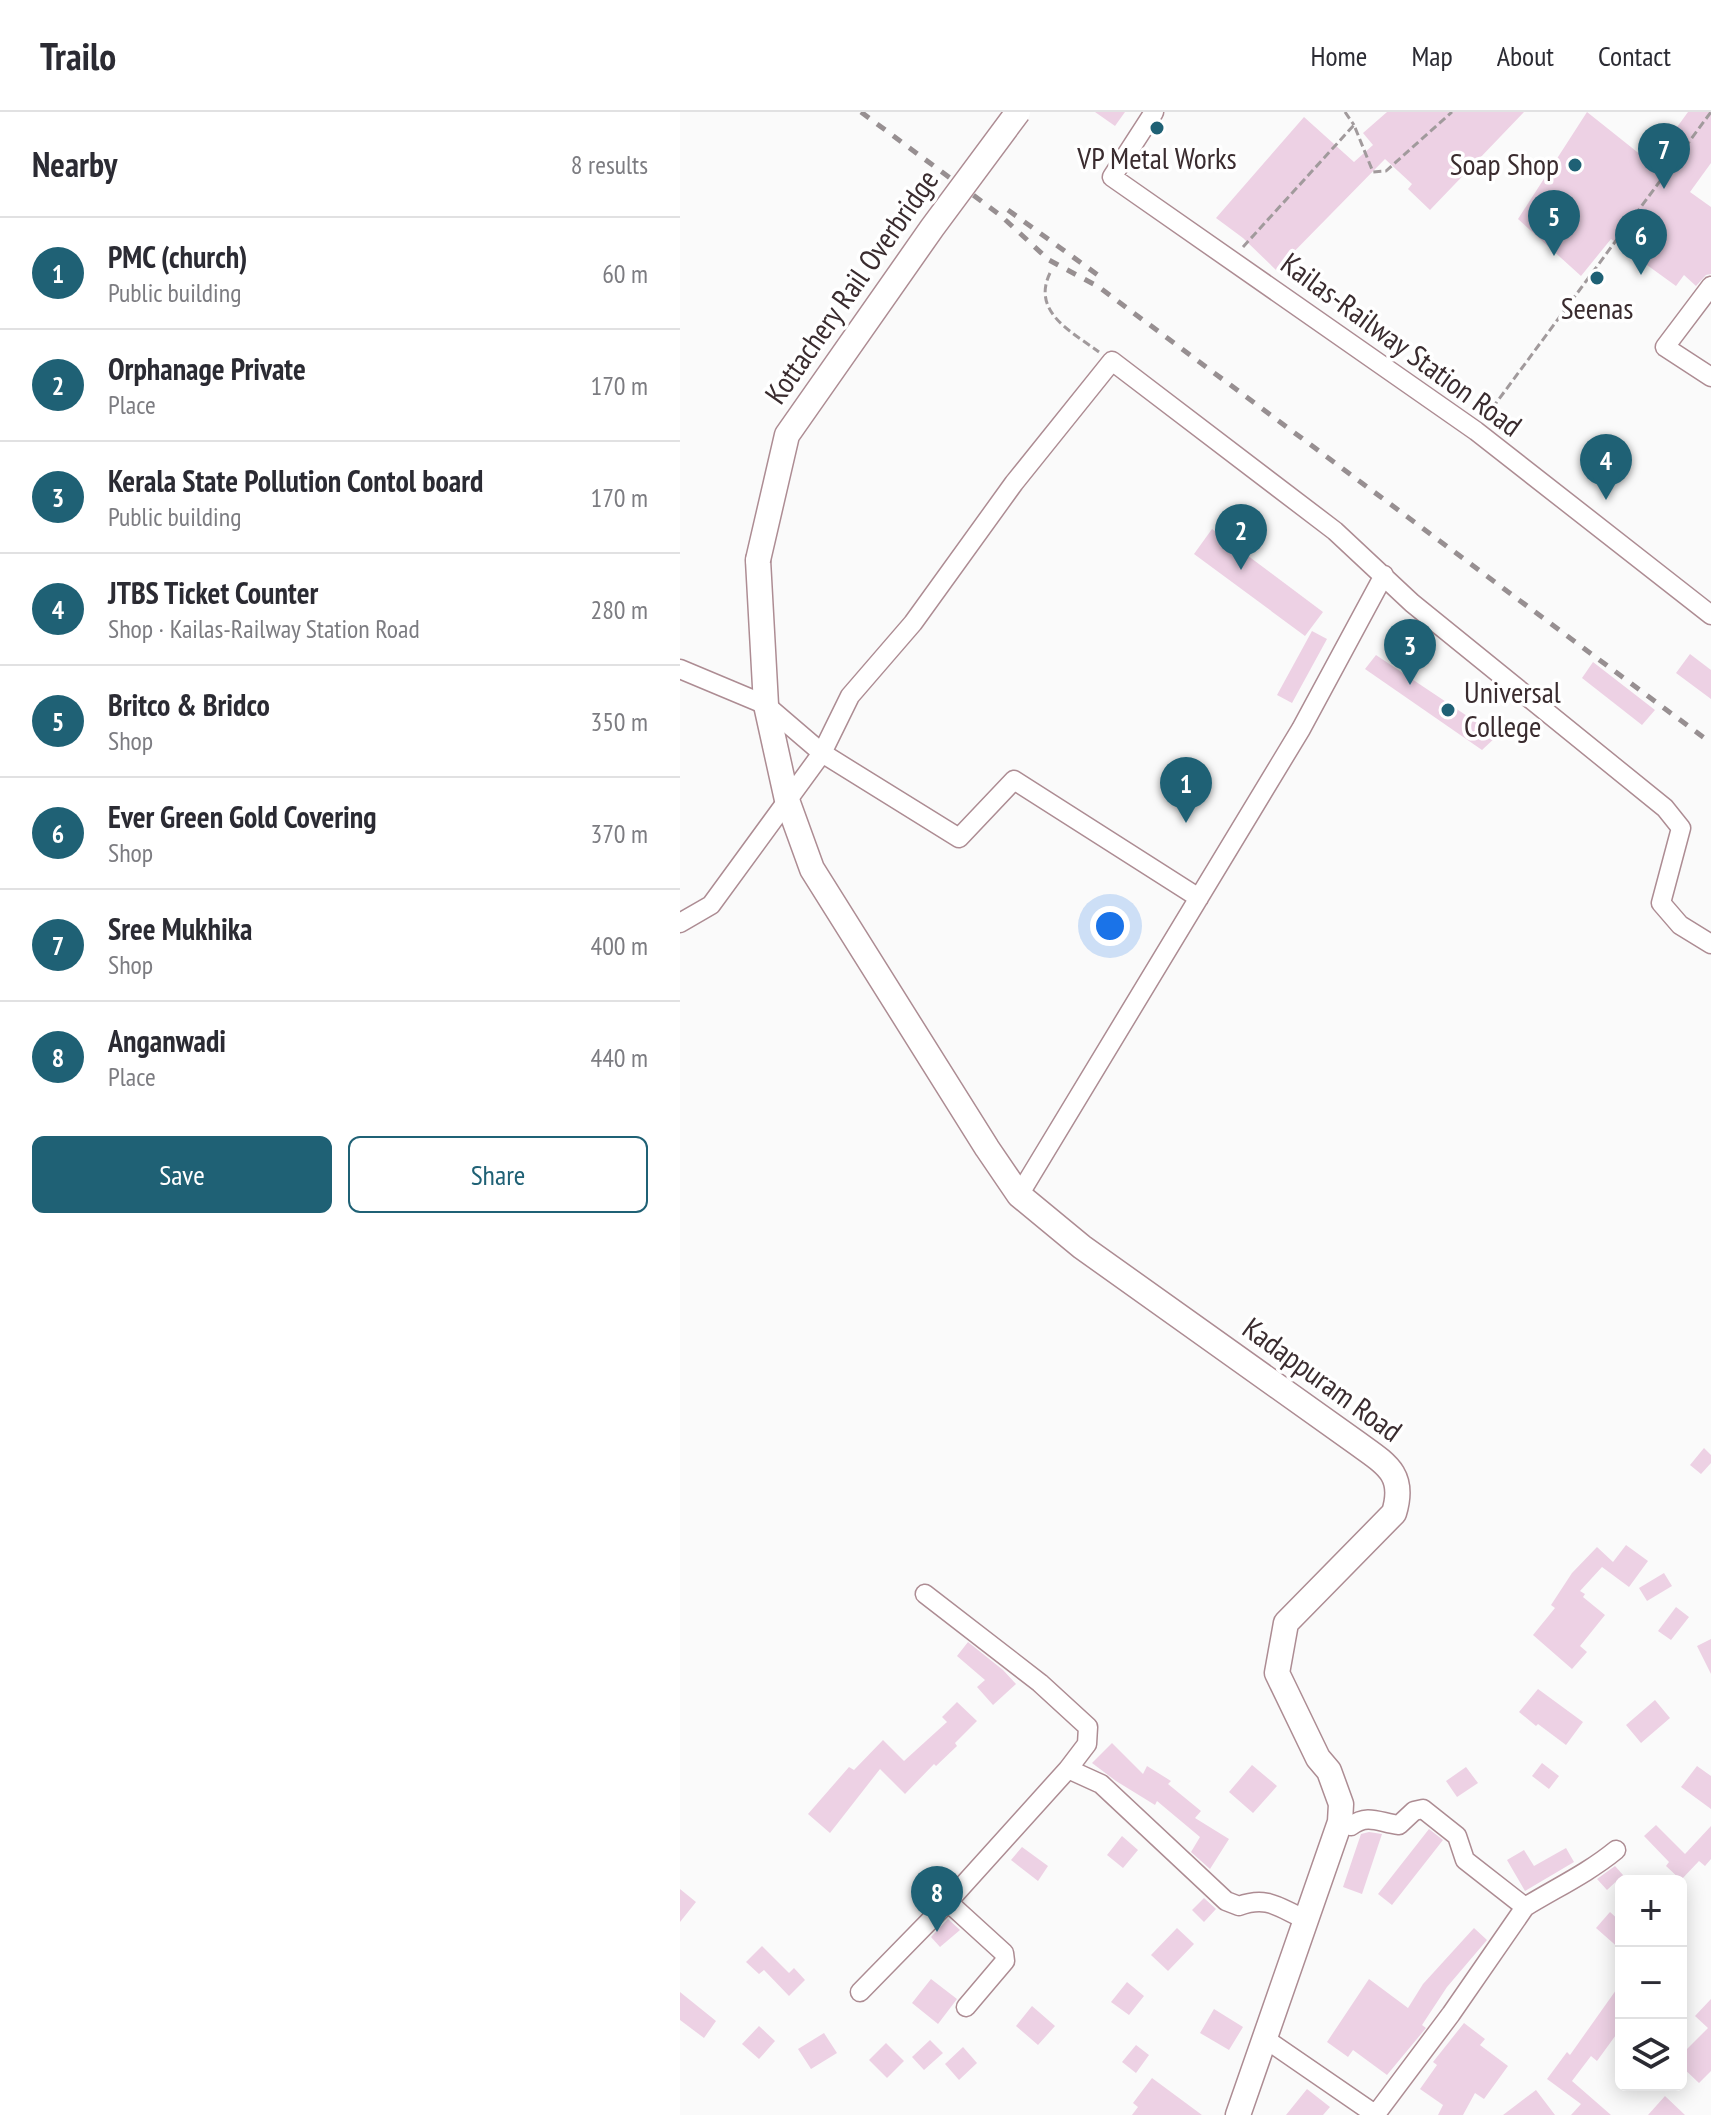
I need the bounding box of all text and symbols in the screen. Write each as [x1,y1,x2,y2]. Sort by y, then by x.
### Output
text: Trailo [40,31,116,80]
text: Home [1311,37,1367,74]
text: Map [1411,37,1453,74]
text: About [1497,37,1554,74]
text: Contact [1598,37,1671,74]
marker: VP Metal Works [1148,119,1166,137]
pin: 7 [1638,123,1690,189]
place label: VP Metal Works [1076,138,1237,177]
text: Nearby [32,142,117,186]
place label: Soap Shop [1450,144,1559,183]
text: 8 results [571,148,648,181]
marker: Soap Shop [1566,156,1584,174]
street label: Kottachery Rail Overbridge [755,161,946,411]
pin: 5 [1528,190,1580,256]
pin: 6 [1615,209,1667,275]
text: PMC (church) [108,237,247,276]
street label: Kailas-Railway Station Road [1274,243,1530,444]
text: 1 [52,257,64,290]
text: 60 m [602,257,648,290]
marker: Seenas [1588,269,1606,287]
text: Public building [108,276,241,309]
place label: Seenas [1561,288,1633,327]
text: Orphanage Private [108,349,306,388]
text: 2 [52,369,64,402]
text: 170 m [590,369,648,402]
text: Place [108,388,156,421]
pin: 4 [1580,434,1632,500]
text: Kerala State Pollution Contol board [108,461,483,500]
text: 3 [52,481,64,514]
text: 170 m [590,481,648,514]
text: Public building [108,500,241,533]
pin: 2 [1215,504,1267,570]
text: JTBS Ticket Counter [108,573,318,612]
text: 4 [52,593,64,626]
text: 280 m [590,593,648,626]
text: Shop · Kailas-Railway Station Road [108,612,420,645]
pin: 3 [1384,619,1436,685]
place label: Universal College [1464,672,1561,745]
text: Britco & Bridco [108,685,270,724]
marker: Universal College [1439,701,1457,719]
text: 5 [52,705,64,738]
text: 350 m [590,705,648,738]
text: Shop [108,724,153,757]
pin: 1 [1160,757,1212,823]
text: Ever Green Gold Covering [108,797,377,836]
text: 6 [52,817,64,850]
text: 370 m [590,817,648,850]
text: Shop [108,836,153,869]
your location [1090,906,1130,946]
text: Sree Mukhika [108,909,252,948]
text: 7 [52,929,64,962]
text: 400 m [590,929,648,962]
text: Shop [108,948,153,981]
text: Anganwadi [108,1021,226,1060]
text: 8 [52,1041,64,1074]
text: 440 m [590,1041,648,1074]
text: Place [108,1060,156,1093]
button: Save [32,1136,332,1213]
button: Share [348,1136,648,1213]
street label: Kadappuram Road [1236,1308,1410,1450]
pin: 8 [911,1866,963,1932]
map controls [1615,1875,1687,2091]
button: + [1615,1875,1687,1947]
button: − [1615,1947,1687,2019]
button: layers [1615,2019,1687,2091]

